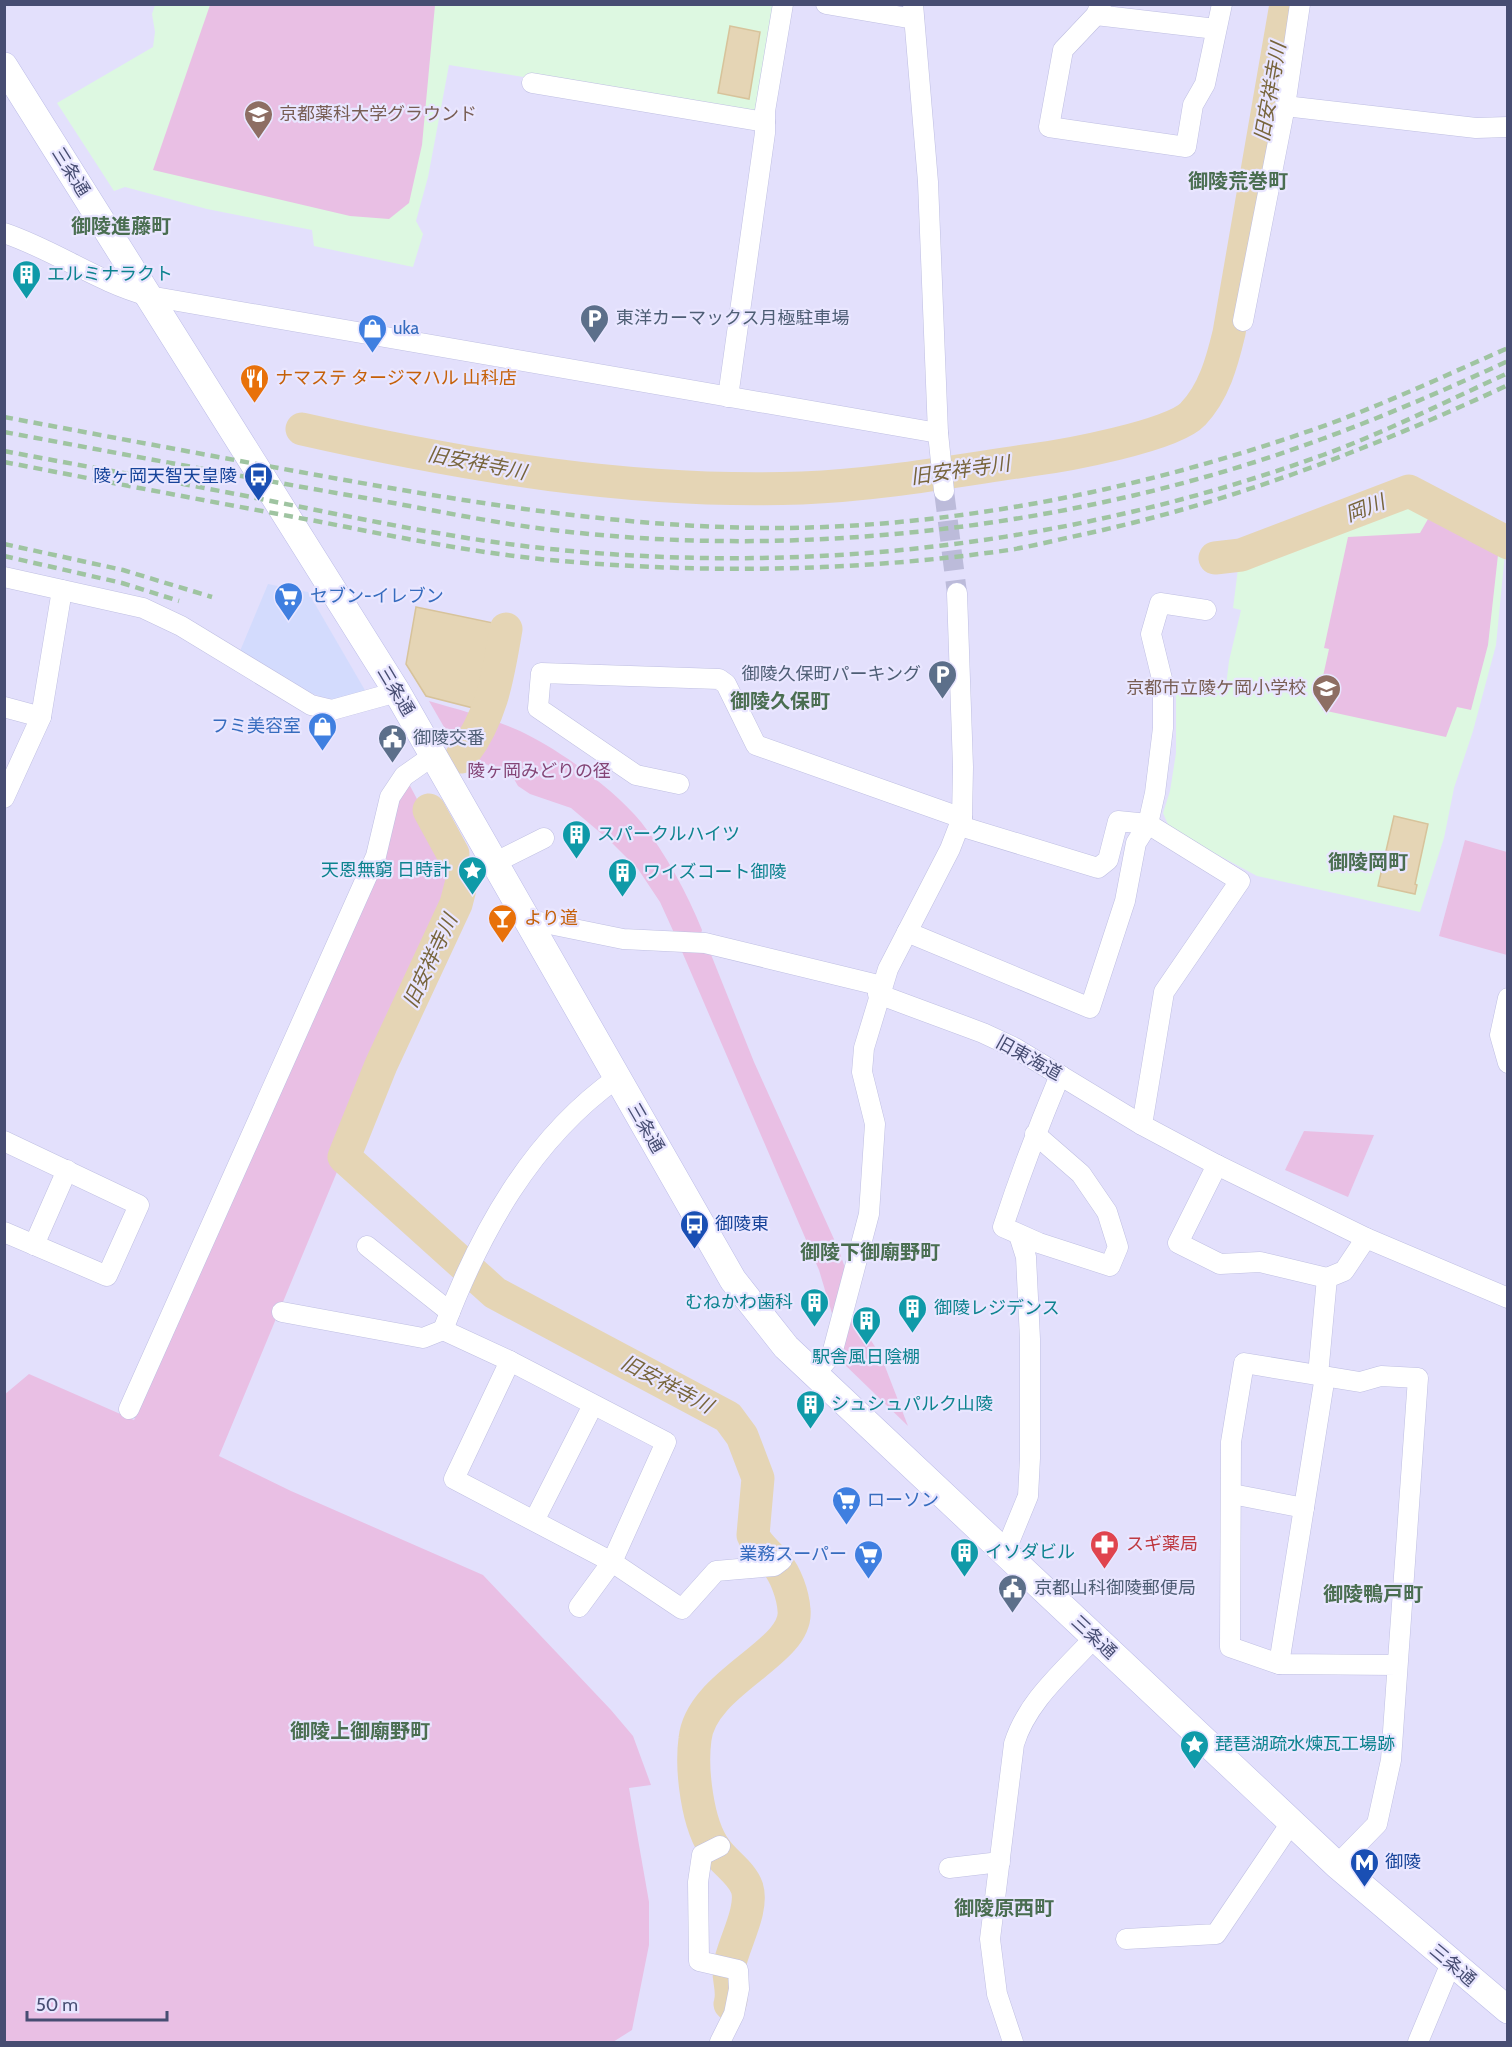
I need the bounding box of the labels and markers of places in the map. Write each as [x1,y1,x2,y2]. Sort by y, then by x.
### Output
school or university icon: 京都薬科大学グラウンド [242,98,274,140]
place label: 京都薬科大学グラウンド [279,103,477,125]
building icon: エルミナラクト [10,258,42,300]
place label: エルミナラクト [47,263,173,285]
parking icon: 東洋カーマックス月極駐車場 [579,302,611,344]
place label: 東洋カーマックス月極駐車場 [616,307,849,329]
shop icon: uka [356,312,388,354]
place label: uka [393,317,419,339]
restaurant icon: ナマステ タージマハル 山科店 [238,362,270,404]
place label: ナマステ タージマハル 山科店 [275,367,517,389]
bus stop icon: 陵ヶ岡天智天皇陵 [242,460,274,502]
place label: 陵ヶ岡天智天皇陵 [93,465,237,487]
supermarket icon: セブン-イレブン [273,580,305,622]
place label: セブン-イレブン [310,585,444,607]
parking icon: 御陵久保町パーキング [926,658,958,700]
place label: 御陵久保町パーキング [742,663,921,685]
school or university icon: 京都市立陵ケ岡小学校 [1311,672,1343,714]
place label: 京都市立陵ケ岡小学校 [1126,677,1306,699]
shop icon: フミ美容室 [306,710,338,752]
place label: フミ美容室 [211,715,301,737]
public building icon: 御陵交番 [376,722,408,764]
place label: 御陵交番 [413,727,485,749]
building icon: スパークルハイツ [560,818,592,860]
place label: スパークルハイツ [597,823,740,845]
place icon: 天恩無窮 日時計 [456,854,488,896]
building icon: ワイズコート御陵 [606,856,638,898]
place label: 天恩無窮 日時計 [321,859,451,881]
place label: ワイズコート御陵 [643,861,786,883]
bar icon: より道 [487,902,519,944]
place label: より道 [524,907,578,929]
bus stop icon: 御陵東 [678,1208,710,1250]
place label: 御陵東 [715,1213,769,1235]
building icon: むねかわ歯科 [798,1286,830,1328]
place label: むねかわ歯科 [685,1291,793,1313]
building icon: 御陵レジデンス [897,1292,929,1334]
place label: 御陵レジデンス [934,1297,1060,1319]
building icon: 駅舎風日陰棚 [850,1304,882,1346]
place label: 駅舎風日陰棚 [812,1346,920,1368]
building icon: シュシュパルク山陵 [794,1388,826,1430]
place label: シュシュパルク山陵 [831,1393,993,1415]
supermarket icon: ローソン [830,1484,862,1526]
place label: ローソン [867,1489,939,1511]
pharmacy icon: スギ薬局 [1089,1528,1121,1570]
place label: スギ薬局 [1126,1533,1198,1555]
building icon: イソダビル [948,1536,980,1578]
supermarket icon: 業務スーパー [852,1538,884,1580]
place label: イソダビル [985,1541,1075,1563]
place label: 業務スーパー [739,1543,847,1565]
public building icon: 京都山科御陵郵便局 [997,1572,1029,1614]
place label: 京都山科御陵郵便局 [1034,1577,1196,1599]
place icon: 琵琶湖疏水煉瓦工場跡 [1178,1728,1210,1770]
place label: 琵琶湖疏水煉瓦工場跡 [1215,1733,1395,1755]
metro station icon: 御陵 [1348,1846,1380,1888]
place label: 御陵 [1385,1851,1421,1873]

